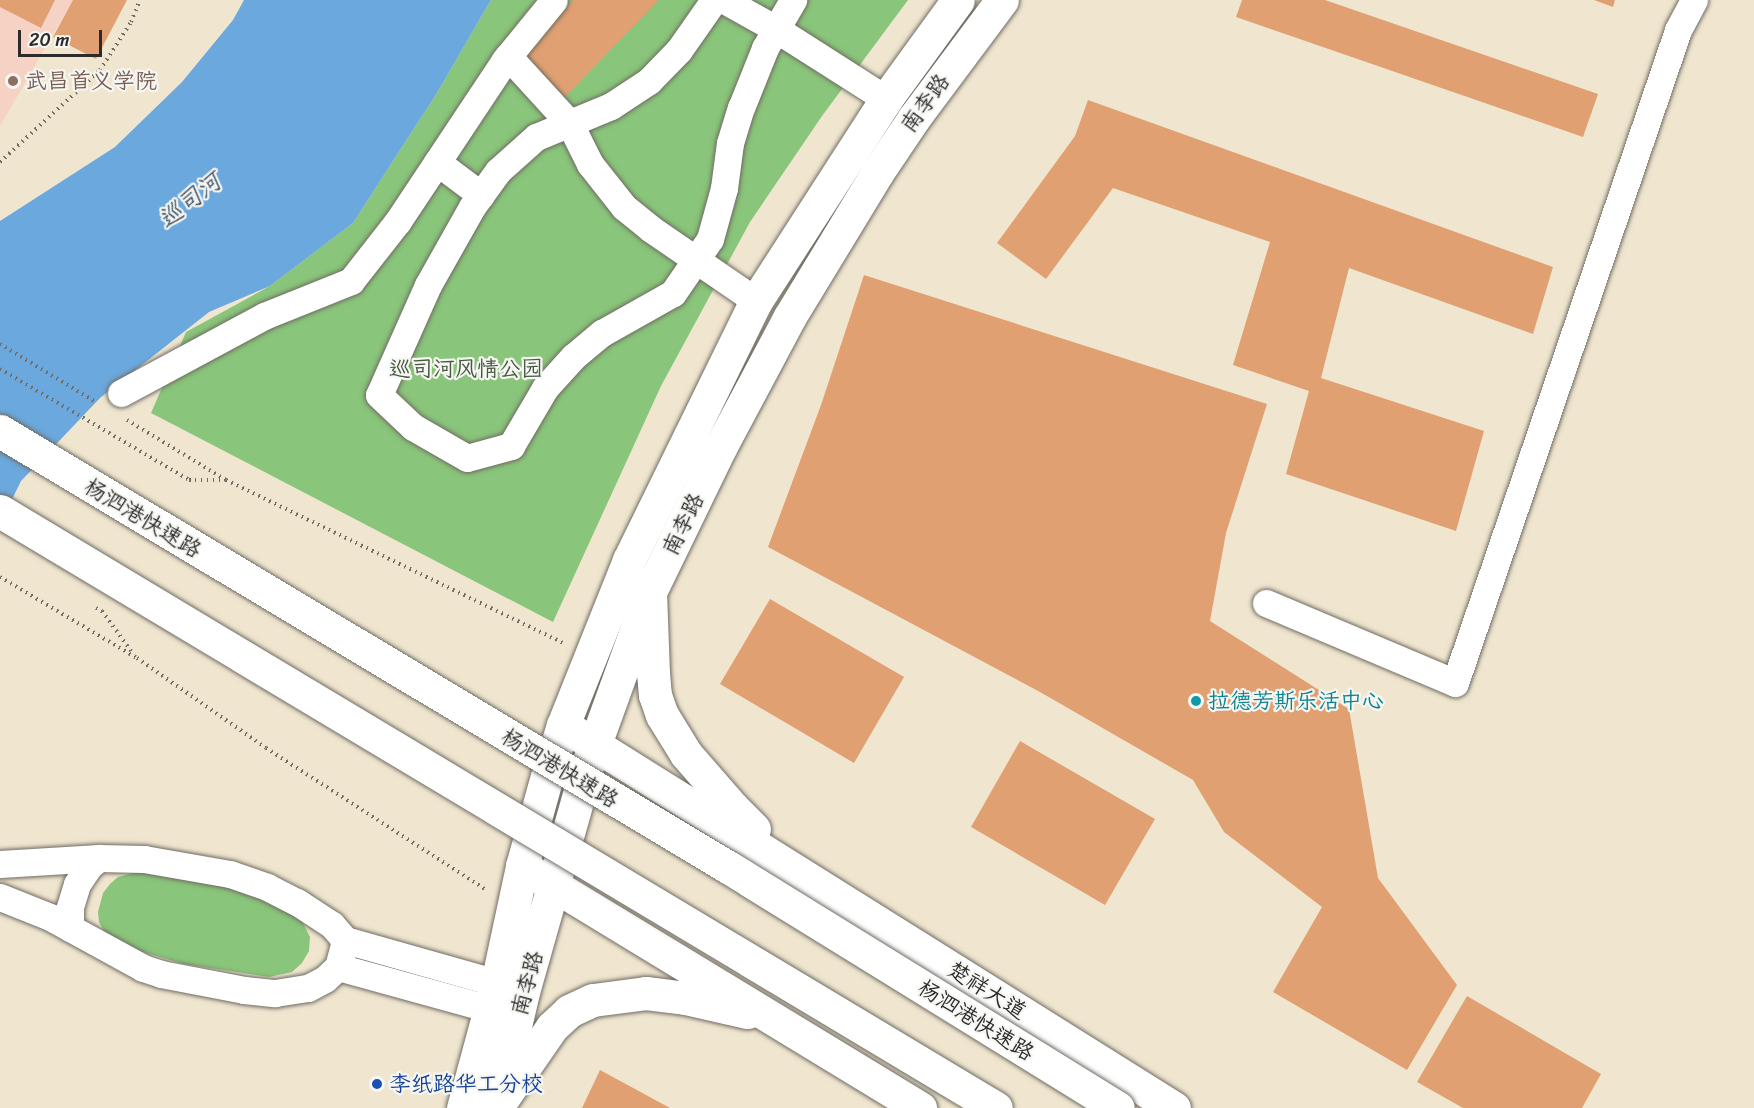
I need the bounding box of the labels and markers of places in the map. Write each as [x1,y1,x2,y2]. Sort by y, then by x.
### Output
place label: 武昌首义学院 [25,68,157,94]
marker: 武昌首义学院 [6,74,20,88]
place label: 拉德芳斯乐活中心 [1208,688,1384,714]
marker: 拉德芳斯乐活中心 [1189,694,1203,708]
place label: 李纸路华工分校 [389,1071,543,1097]
marker: 李纸路华工分校 [370,1077,384,1091]

